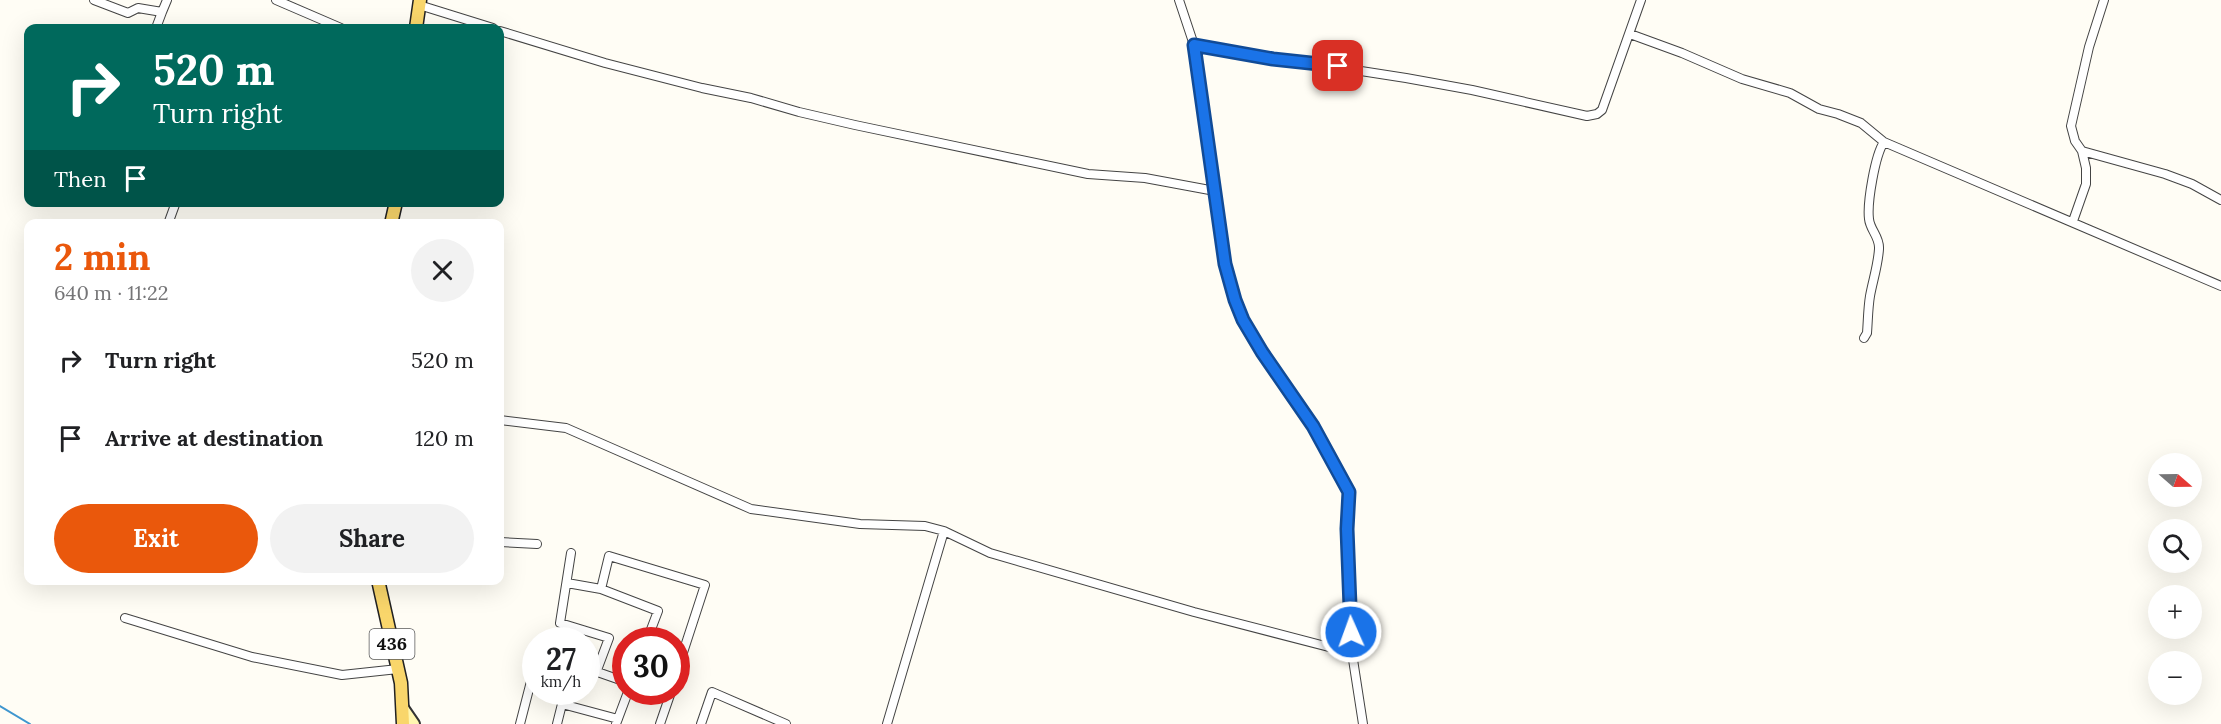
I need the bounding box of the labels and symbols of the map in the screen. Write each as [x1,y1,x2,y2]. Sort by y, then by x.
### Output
pin [1312,40,1363,91]
north arrow [2148,453,2202,507]
position arrow [1319,600,1383,664]
speed limit sign: 30 [612,627,690,705]
road number: 436 [370,629,414,659]

